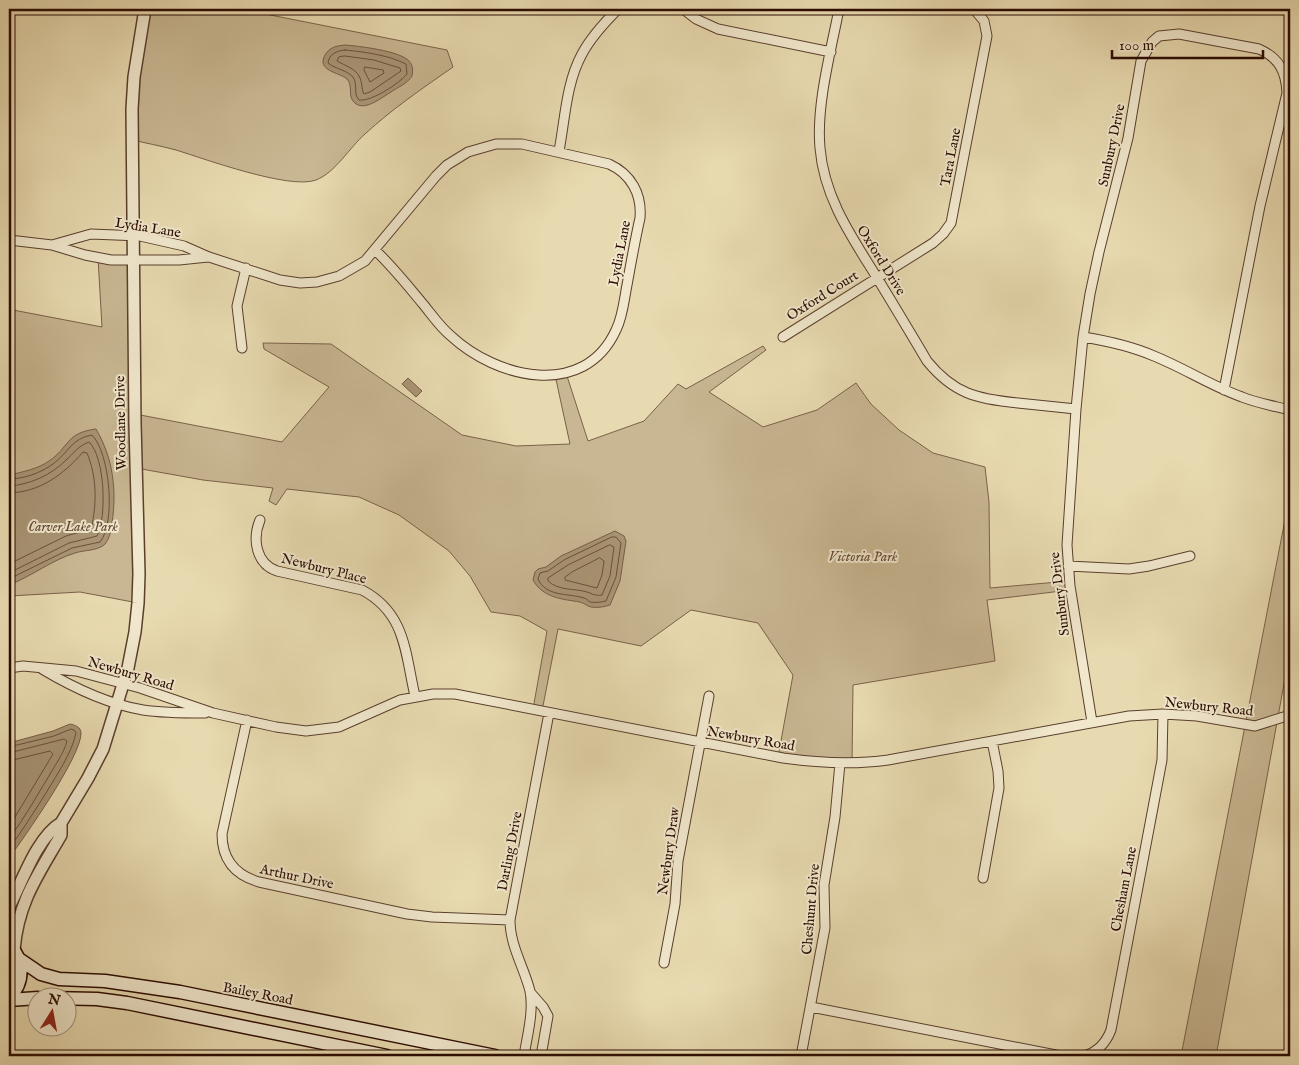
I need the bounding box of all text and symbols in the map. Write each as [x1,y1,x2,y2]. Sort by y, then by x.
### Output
scale bar [1112,28,1263,60]
text: 100 m [1119,36,1155,55]
street label: Sunbury Drive [1094,102,1130,188]
street label: Tara Lane [936,126,966,188]
street label: Lydia Lane [114,214,183,242]
street label: Lydia Lane [605,218,635,288]
street label: Oxford Drive [853,222,910,299]
street label: Oxford Court [783,267,862,325]
street label: Woodlane Drive [111,375,131,470]
park label: Carver Lake Park [28,518,118,536]
park label: Victoria Park [829,548,898,566]
street label: Newbury Place [279,550,369,588]
street label: Sunbury Drive [1046,550,1074,637]
street label: Newbury Road [86,653,176,695]
street label: Newbury Road [1164,693,1255,721]
street label: Newbury Road [706,722,797,756]
street label: Newbury Draw [654,805,684,896]
street label: Darling Drive [493,809,527,893]
street label: Chesham Lane [1107,845,1141,933]
street label: Arthur Drive [257,860,336,894]
street label: Cheshunt Drive [798,862,824,955]
street label: Bailey Road [221,978,295,1010]
north arrow [28,988,78,1038]
text: N [46,990,62,1010]

